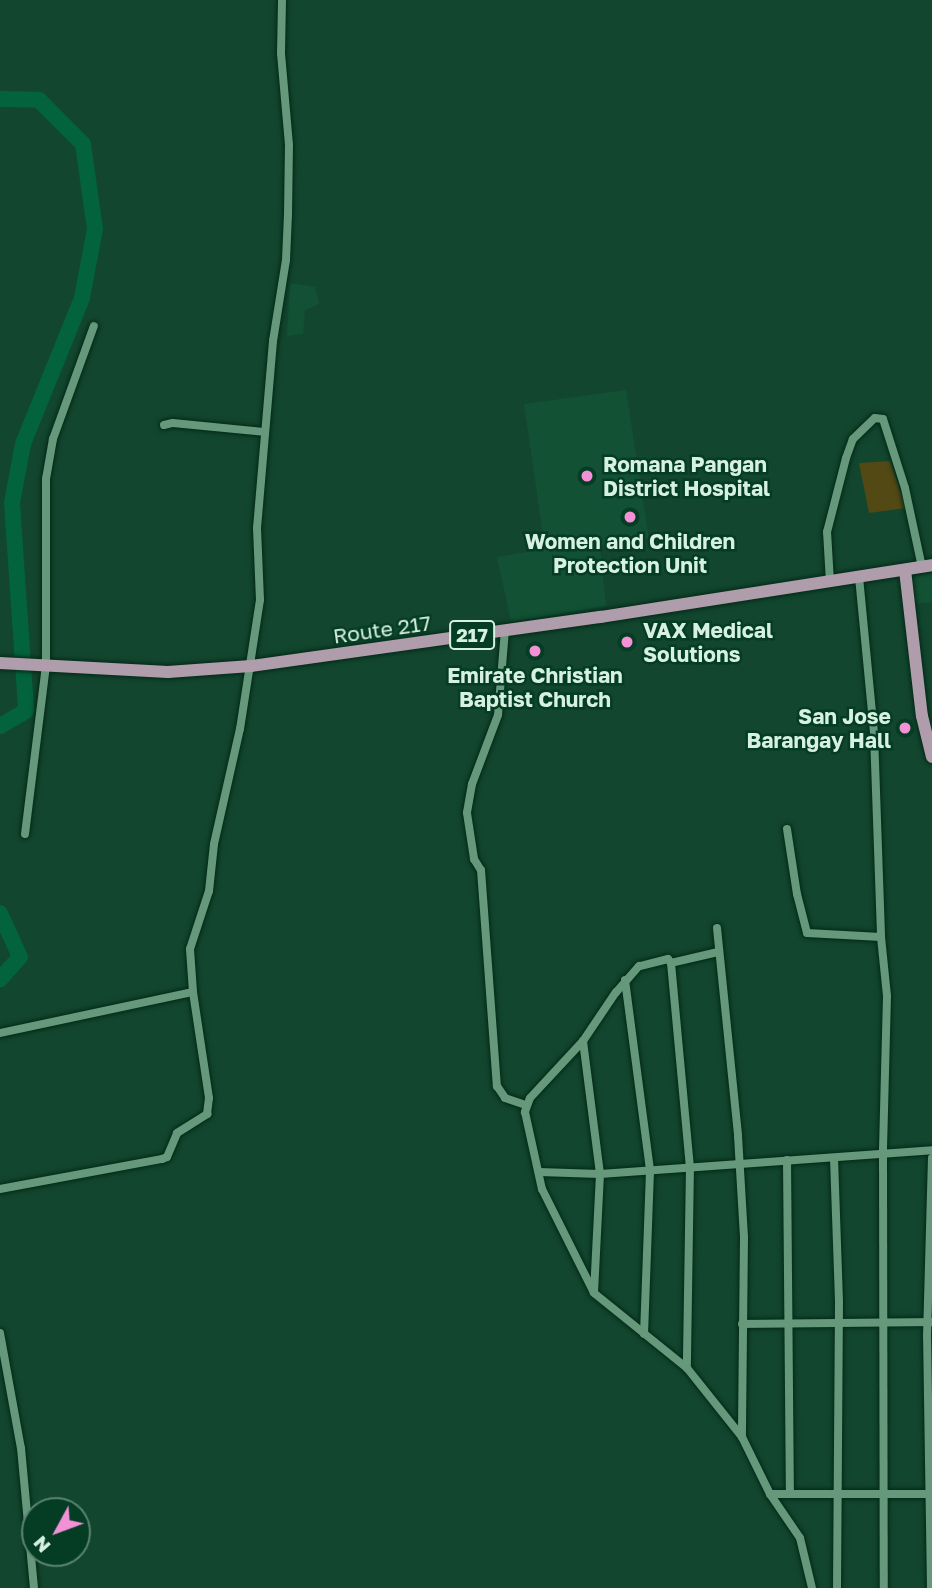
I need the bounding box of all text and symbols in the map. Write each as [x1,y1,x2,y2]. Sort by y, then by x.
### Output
place label: Romana Pangan District Hospital [603,451,770,501]
marker: Romana Pangan District Hospital [577,466,597,486]
marker: Women and Children Protection Unit [622,509,638,525]
place label: Women and Children Protection Unit [525,528,735,578]
street label: Route 217 [331,610,433,648]
place label: VAX Medical Solutions [643,617,773,667]
road number: 217 [448,620,496,650]
marker: VAX Medical Solutions [617,632,637,652]
marker: Emirate Christian Baptist Church [527,643,543,659]
place label: Emirate Christian Baptist Church [447,662,623,712]
place label: San Jose Barangay Hall [746,703,891,753]
marker: San Jose Barangay Hall [897,720,913,736]
north arrow [21,1497,91,1567]
text: N [28,1532,55,1558]

